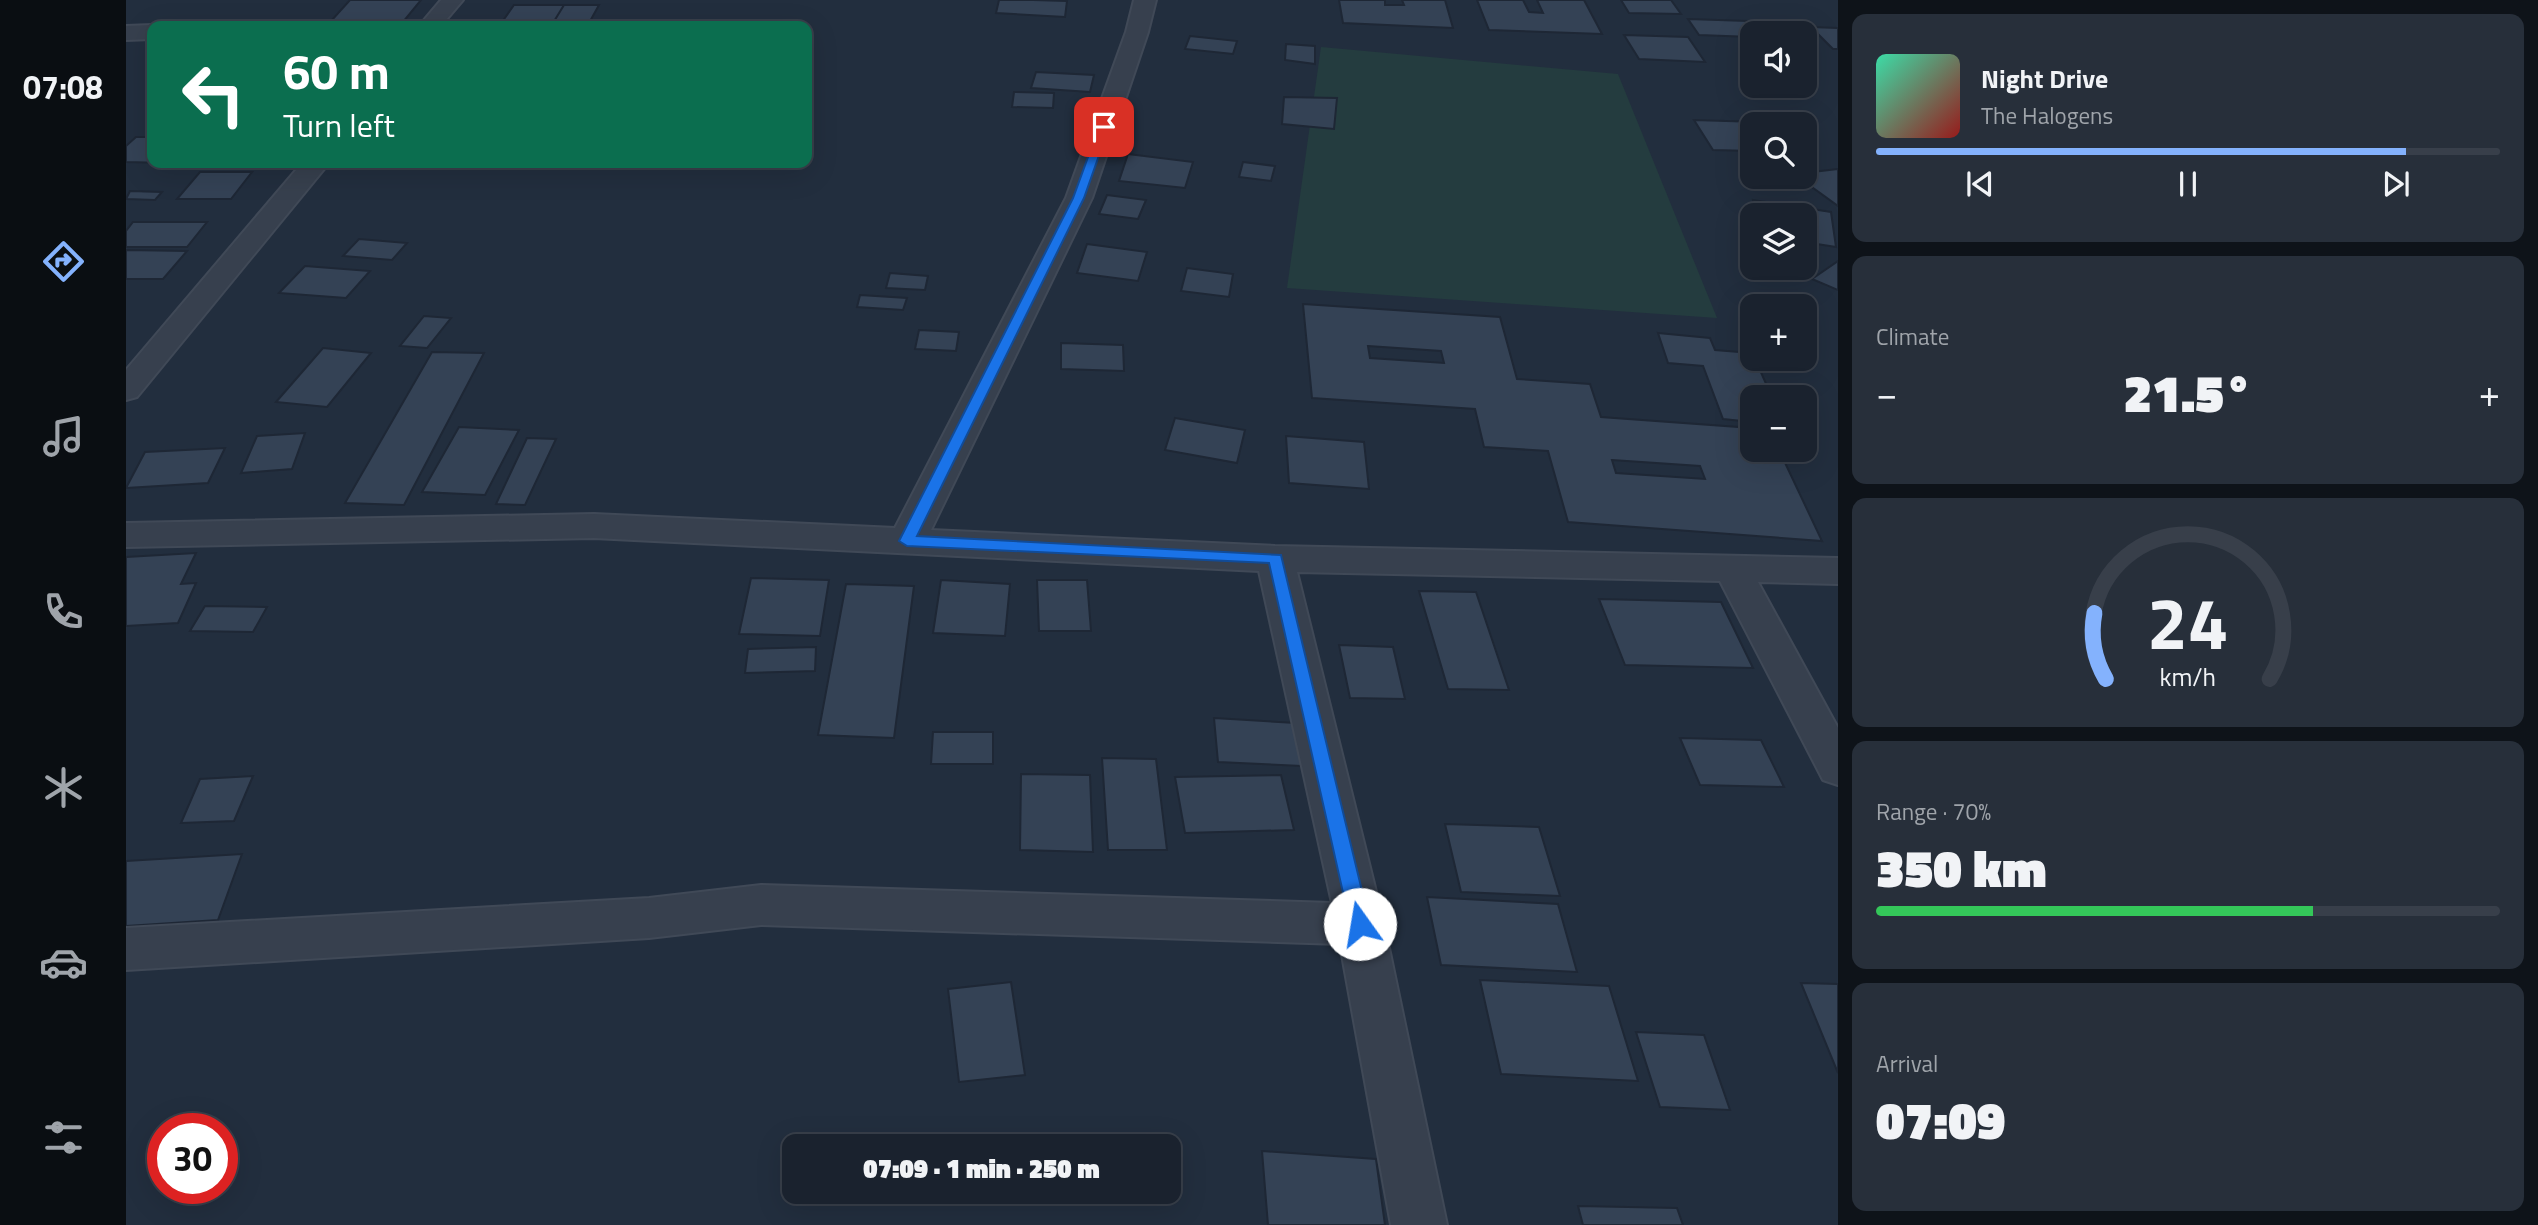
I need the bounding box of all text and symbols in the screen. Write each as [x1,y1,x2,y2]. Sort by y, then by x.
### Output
map controls [1740,21,1817,462]
button: sound [1740,21,1817,98]
text: 60 m [283,33,390,108]
icon: left [168,49,259,140]
text: Night Drive [1981,59,2108,98]
text: 07:08 [23,63,103,111]
pin [1074,97,1134,157]
text: The Halogens [1981,98,2113,133]
text: Turn left [283,101,395,149]
icon: arrive [1085,108,1123,146]
button: search [1740,112,1817,189]
icon: previous [1961,165,1999,203]
icon: pause [2169,165,2207,203]
icon: next [2377,165,2415,203]
button: layers [1740,203,1817,280]
icon: directions [39,237,88,286]
button: + [1740,294,1817,371]
text: Climate [1876,319,1949,354]
text: 21.5° [2123,353,2253,432]
text: − [1876,364,1897,422]
text: + [2479,364,2500,422]
button: − [1740,385,1817,462]
icon: music [39,412,88,461]
text: 24 [2147,567,2229,677]
icon: phone [39,587,88,636]
text: km/h [2160,657,2216,695]
icon: climate [39,763,88,812]
text: Range · 70% [1876,794,1991,829]
text: 350 km [1876,828,2047,907]
position arrow [1323,887,1397,961]
icon: car [39,938,88,987]
text: Arrival [1876,1046,1938,1081]
text: 07:09 [1876,1080,2005,1159]
icon: filters [39,1113,88,1162]
speed limit sign: 30 [147,1113,238,1204]
text: 07:09 · 1 min · 250 m [863,1149,1100,1188]

